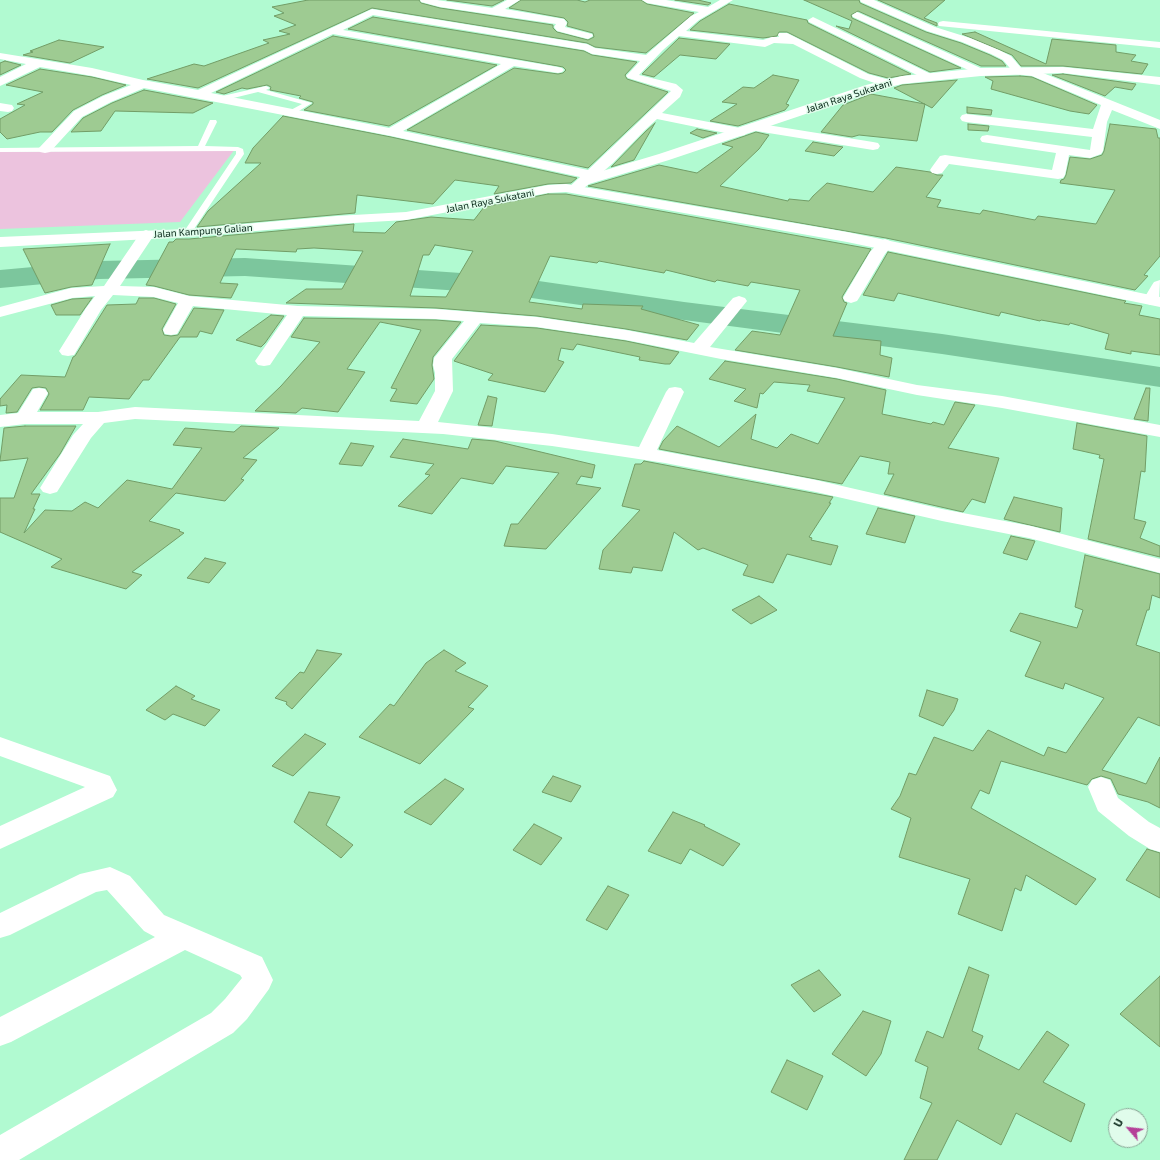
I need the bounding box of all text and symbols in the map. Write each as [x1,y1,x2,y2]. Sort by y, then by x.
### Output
street label: Jalan Raya Sukatani [805,76,893,116]
street label: Jalan Raya Sukatani [445,187,535,215]
street label: Jalan Kampung Galian [153,222,253,240]
north arrow [1108,1108,1148,1148]
text: U [1110,1116,1125,1129]

